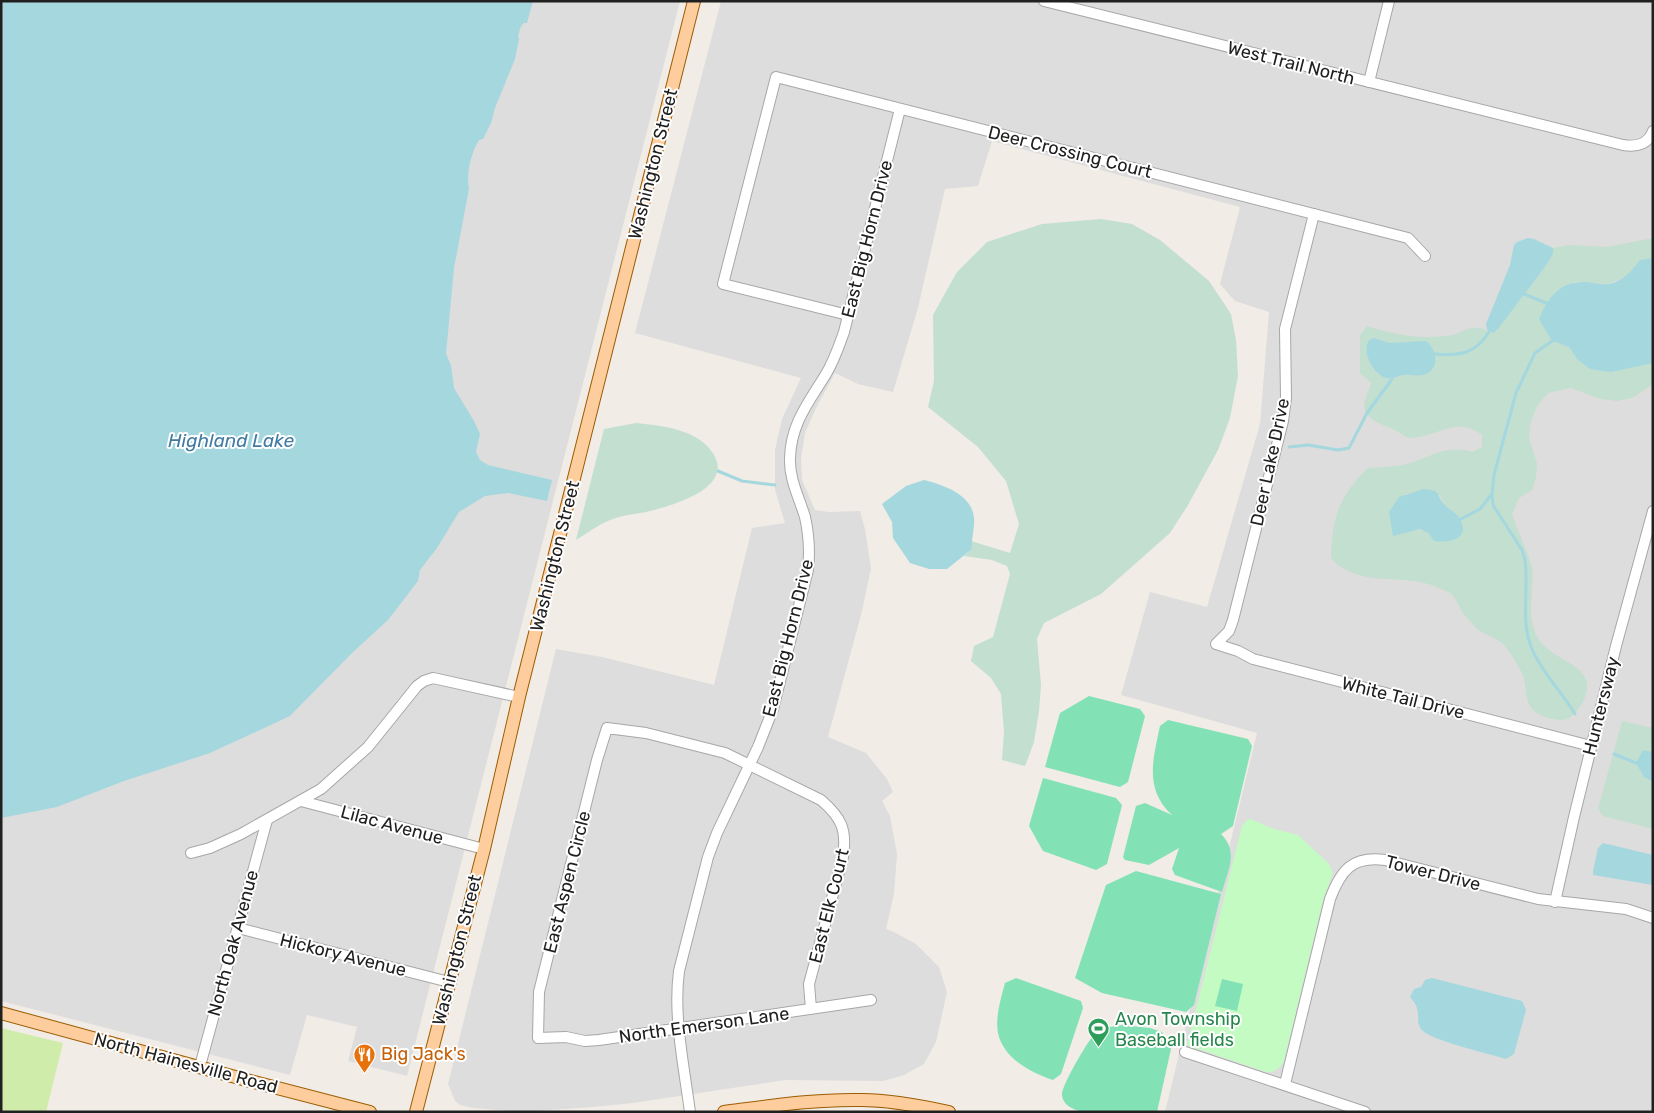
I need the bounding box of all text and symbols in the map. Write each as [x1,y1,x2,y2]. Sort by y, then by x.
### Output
street label: West Trail North [1225,37,1357,89]
street label: Washington Street [624,86,682,242]
street label: Deer Crossing Court [986,121,1154,183]
street label: East Big Horn Drive [837,158,897,320]
street label: Deer Lake Drive [1246,396,1294,528]
water label: Highland Lake [168,429,294,452]
street label: Washington Street [526,478,584,634]
street label: East Big Horn Drive [758,557,818,719]
street label: Huntersway [1578,654,1624,758]
street label: White Tail Drive [1339,672,1467,724]
street label: Lilac Avenue [338,801,446,849]
street label: East Aspen Circle [539,809,595,955]
street label: East Elk Court [804,846,854,966]
street label: Tower Drive [1383,851,1483,895]
street label: North Oak Avenue [203,868,263,1018]
street label: Washington Street [428,872,486,1028]
street label: Hickory Avenue [277,929,409,981]
street label: North Emerson Lane [617,1002,791,1048]
place label: Avon Township Baseball fields [1115,1008,1241,1051]
sports icon: Avon Township Baseball fields [1087,1017,1111,1048]
street label: North Hainesville Road [92,1028,280,1098]
restaurant icon: Big Jack's [353,1042,377,1073]
place label: Big Jack's [381,1043,466,1065]

